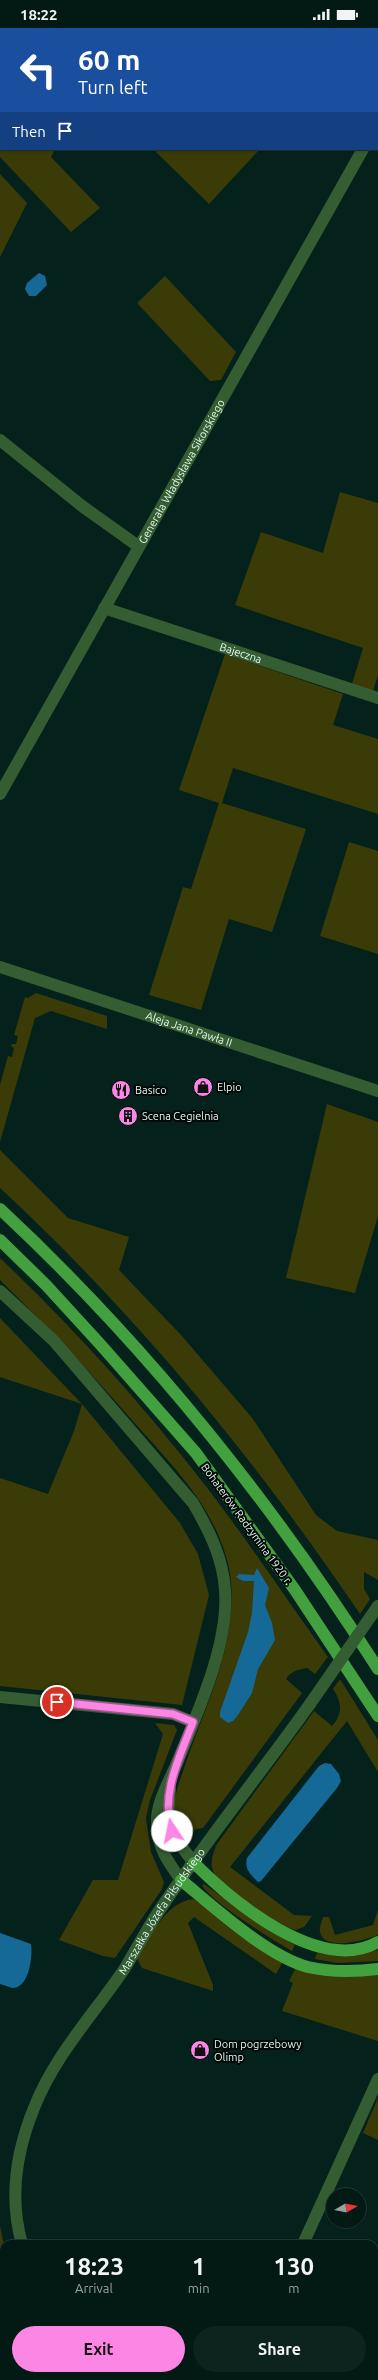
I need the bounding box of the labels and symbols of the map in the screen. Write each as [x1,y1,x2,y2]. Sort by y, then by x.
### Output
street label: Generała Władysława Sikorskiego [136,397,227,546]
street label: Bajeczna [218,640,263,665]
street label: Aleja Jana Pawła II [144,1009,234,1049]
shop icon: Elpio [192,1076,214,1098]
restaurant icon: Basico [110,1079,132,1101]
place label: Elpio [217,1081,242,1093]
place label: Basico [135,1084,167,1096]
building icon: Scena Cegielnia [117,1105,139,1127]
place label: Scena Cegielnia [142,1110,219,1122]
street label: Bohaterów Radzymina 1920 r. [199,1461,295,1587]
pin [40,1685,74,1719]
position arrow [151,1810,193,1852]
street label: Marszałka Józefa Piłsudskiego [116,1846,207,1977]
place label: Dom pogrzebowy Olimp [214,2038,302,2063]
shop icon: Dom pogrzebowy Olimp [189,2039,211,2061]
north arrow [326,2188,366,2228]

